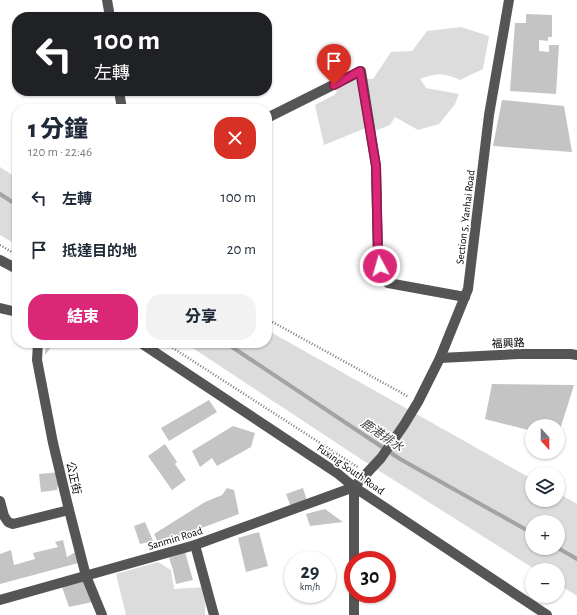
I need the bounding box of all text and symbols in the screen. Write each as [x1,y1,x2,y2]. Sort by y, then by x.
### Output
text: 100 m [94,27,160,55]
icon: left [28,28,80,80]
pin [317,44,351,85]
icon: arrive [323,50,345,72]
text: 左轉 [94,65,130,83]
button: close [214,117,256,159]
text: 1 分鐘 [28,118,88,142]
text: 120 m · 22:46 [28,146,92,159]
street label: Section 5, Yanhai Road [454,169,477,265]
icon: left [28,187,50,209]
text: 100 m [221,190,256,205]
text: 左轉 [62,192,92,207]
icon: arrive [28,239,50,261]
text: 20 m [227,242,256,257]
text: 抵達目的地 [62,244,137,259]
position arrow [359,245,401,287]
button: 結束 [28,294,138,340]
button: 分享 [146,294,256,340]
street label: 福興路 [491,336,525,350]
water label: 鹿港排水 [359,416,407,454]
north arrow [525,419,565,459]
map controls [525,419,565,603]
street label: Fuxing South Road [315,442,386,497]
street label: 公正街 [64,461,84,495]
button: layers [525,467,565,507]
button: + [525,515,565,555]
street label: Sanmin Road [147,525,204,552]
speed limit sign: 30 [344,551,396,603]
text: 29 [300,562,320,582]
button: − [525,563,565,603]
text: km/h [300,582,320,592]

